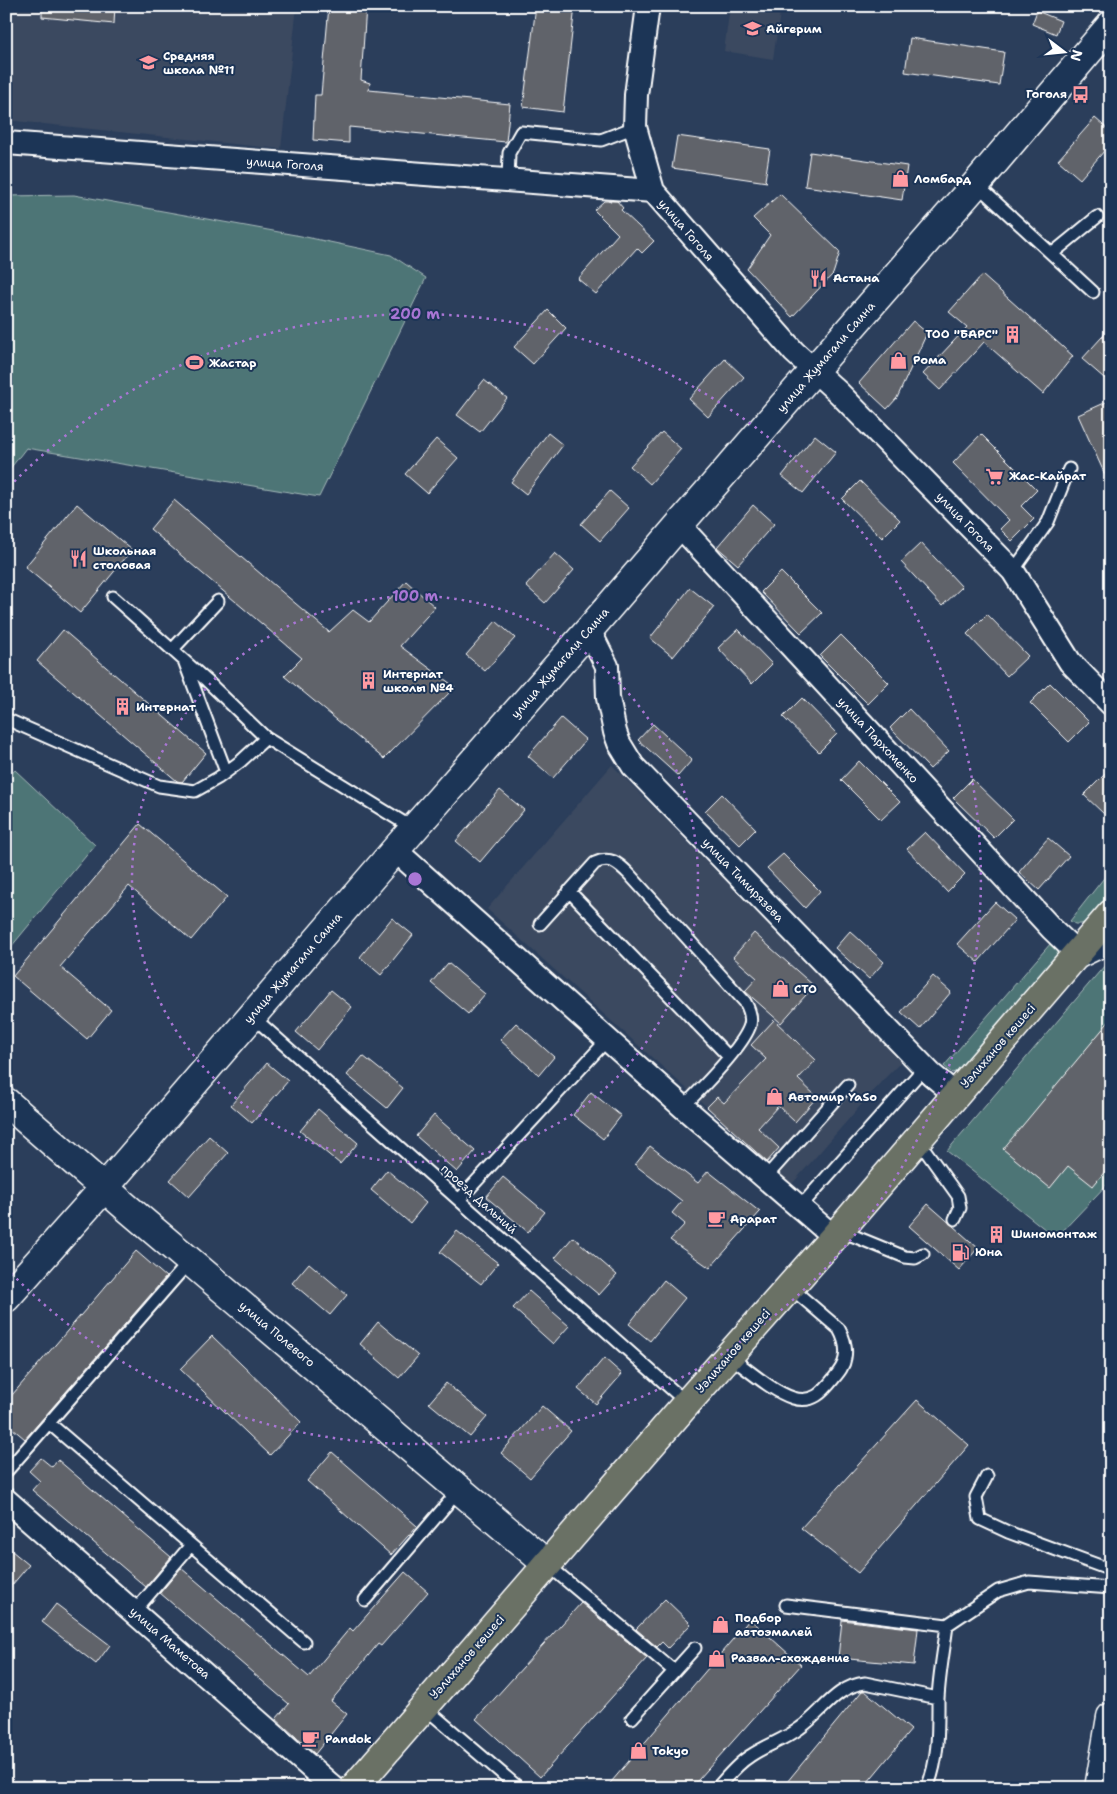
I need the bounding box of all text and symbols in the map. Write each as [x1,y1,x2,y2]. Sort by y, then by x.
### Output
school or university icon: Айгерим [742,19,762,39]
place label: Айгерим [766,21,822,37]
north arrow [1040,28,1090,78]
place label: Средняя школа №11 [163,48,235,78]
text: N [1066,48,1087,63]
school or university icon: Средняя школа №11 [139,53,159,73]
bus stop icon: Гоголя [1071,84,1091,104]
place label: Гоголя [1026,86,1067,102]
street label: улица Гоголя [246,153,324,175]
shop icon: Ломбард [890,169,910,189]
place label: Ломбард [914,171,972,187]
street label: улица Гоголя [655,196,717,264]
restaurant icon: Астана [809,268,829,288]
place label: Астана [833,270,880,286]
street label: улица Жумагали Саина [773,298,879,416]
text: 200 m [390,304,440,324]
building icon: ТОО "БАРС" [1002,324,1022,344]
place label: ТОО "БАРС" [925,326,998,342]
shop icon: Рома [889,350,909,370]
place label: Рома [913,352,947,368]
sports icon: Жастар [185,353,205,373]
place label: Жастар [209,355,256,371]
supermarket icon: Жас-Кайрат [985,466,1005,486]
place label: Жас-Кайрат [1009,468,1087,484]
street label: улица Гоголя [932,489,998,555]
place label: Школьная столовая [93,543,156,573]
restaurant icon: Школьная столовая [69,548,89,568]
text: 100 m [392,586,438,606]
street label: улица Жумагали Саина [507,604,613,722]
place label: Интернат школы №4 [383,666,454,696]
building icon: Интернат школы №4 [359,671,379,691]
street label: улица Пархоменко [834,694,922,786]
building icon: Интернат [112,697,132,717]
place label: Интернат [136,699,197,715]
street label: улица Тимирязева [699,834,788,926]
centre of rings [406,870,424,888]
street label: улица Жумагали Саина [240,909,346,1027]
shop icon: СТО [770,979,790,999]
place label: СТО [794,981,817,997]
street label: Уәлиханов көшесі [957,1001,1039,1091]
shop icon: Автомир YaSo [764,1087,784,1107]
place label: Автомир YaSo [788,1089,877,1105]
street label: проезд Дальний [438,1161,521,1238]
cafe icon: Арарат [706,1209,726,1229]
place label: Арарат [730,1211,778,1227]
building icon: Шиномонтаж [987,1224,1007,1244]
place label: Шиномонтаж [1011,1226,1098,1242]
fuel station icon: Юна [951,1242,971,1262]
place label: Юна [975,1244,1003,1260]
street label: улица Полевого [236,1298,318,1370]
street label: Уәлиханов көшесі [692,1306,774,1396]
street label: улица Маметова [126,1603,214,1683]
place label: Подбор автоэмалей [735,1610,813,1640]
street label: Уәлиханов көшесі [426,1612,508,1702]
shop icon: Подбор автоэмалей [711,1615,731,1635]
shop icon: Развал-схождение [707,1648,727,1668]
place label: Развал-схождение [731,1650,850,1666]
cafe icon: Pandok [301,1729,321,1749]
place label: Pandok [325,1731,372,1747]
shop icon: Tokyo [628,1741,648,1761]
place label: Tokyo [652,1743,689,1759]

